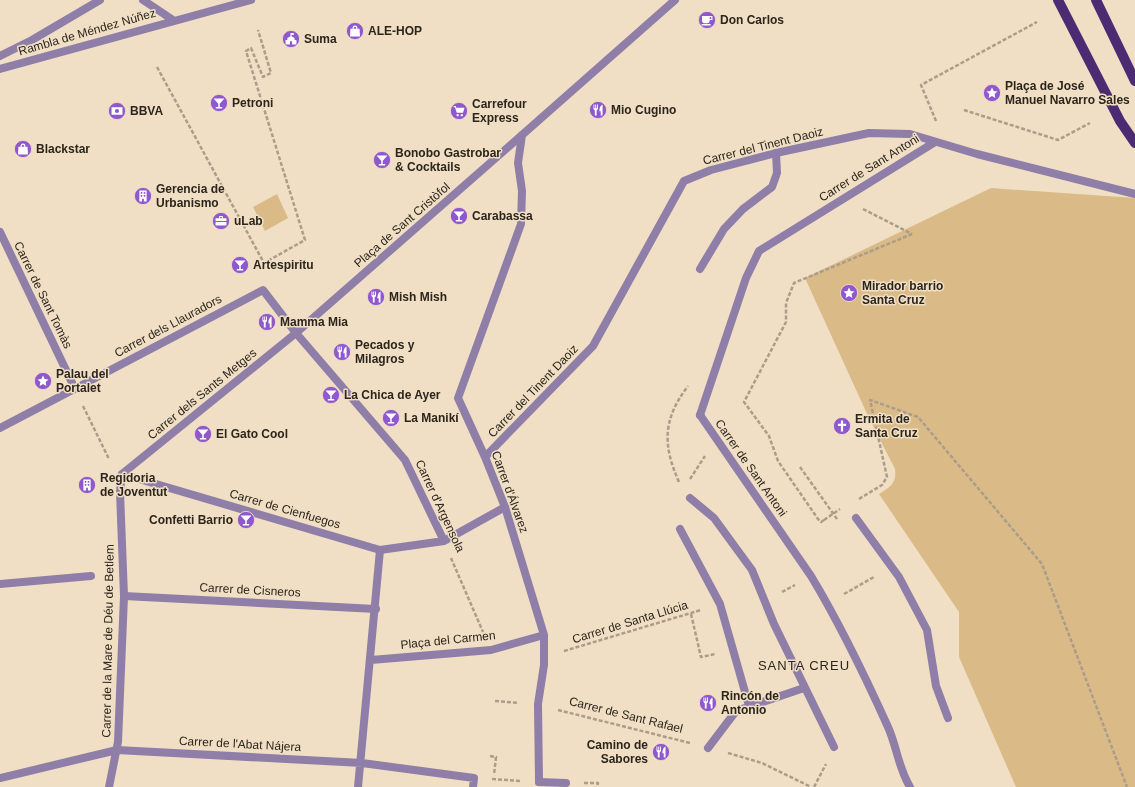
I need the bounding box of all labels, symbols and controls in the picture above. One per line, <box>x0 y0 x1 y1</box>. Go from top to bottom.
street label: Rambla de Méndez Núñez <box>17 6 157 58</box>
cafe icon: Don Carlos <box>697 10 717 30</box>
place label: Don Carlos <box>720 13 784 27</box>
shop icon: ALE-HOP <box>345 21 365 41</box>
place label: ALE-HOP <box>368 24 422 38</box>
public building icon: Suma <box>281 29 301 49</box>
place label: Suma <box>304 32 337 46</box>
place label: Plaça de José Manuel Navarro Sales <box>1005 79 1130 107</box>
place icon: Plaça de José Manuel Navarro Sales <box>982 83 1002 103</box>
bar icon: Petroni <box>209 93 229 113</box>
place label: Petroni <box>232 96 273 110</box>
place label: Carrefour Express <box>472 97 527 125</box>
restaurant icon: Mio Cugino <box>588 100 608 120</box>
bank icon: BBVA <box>107 101 127 121</box>
supermarket icon: Carrefour Express <box>449 101 469 121</box>
place label: Mio Cugino <box>611 103 676 117</box>
place label: BBVA <box>130 104 163 118</box>
street label: Carrer del Tinent Daoiz <box>701 124 825 168</box>
street label: Carrer de Sant Antoni <box>816 131 922 205</box>
shop icon: Blackstar <box>13 139 33 159</box>
place label: Blackstar <box>36 142 90 156</box>
place label: Bonobo Gastrobar & Cocktails <box>395 146 501 174</box>
bar icon: Bonobo Gastrobar & Cocktails <box>372 150 392 170</box>
street label: Plaça de Sant Cristòfol <box>351 180 453 270</box>
place label: Gerencia de Urbanismo <box>156 182 225 210</box>
building icon: Gerencia de Urbanismo <box>133 186 153 206</box>
bar icon: Carabassa <box>449 206 469 226</box>
place label: Carabassa <box>472 209 533 223</box>
office icon: uLab <box>211 211 231 231</box>
place label: uLab <box>234 214 263 228</box>
street label: Carrer de Sant Tomàs <box>11 239 75 351</box>
bar icon: Artespiritu <box>230 255 250 275</box>
place label: Artespiritu <box>253 258 314 272</box>
place label: Mirador barrio Santa Cruz <box>862 279 943 307</box>
place icon: Mirador barrio Santa Cruz <box>839 283 859 303</box>
restaurant icon: Mish Mish <box>366 287 386 307</box>
place label: Mish Mish <box>389 290 447 304</box>
street label: Carrer dels Llauradors <box>112 292 224 360</box>
restaurant icon: Mamma Mia <box>257 312 277 332</box>
place label: Mamma Mia <box>280 315 348 329</box>
place label: Pecados y Milagros <box>355 338 415 366</box>
restaurant icon: Pecados y Milagros <box>332 342 352 362</box>
street label: Carrer del Tinent Daoiz <box>485 342 581 440</box>
street label: Carrer dels Sants Metges <box>145 346 259 442</box>
place label: Palau del Portalet <box>56 367 109 395</box>
place icon: Palau del Portalet <box>33 371 53 391</box>
bar icon: La Chica de Ayer <box>321 385 341 405</box>
place label: La Chica de Ayer <box>344 388 441 402</box>
bar icon: La Manikí <box>381 408 401 428</box>
place label: La Manikí <box>404 411 459 425</box>
place label: Ermita de Santa Cruz <box>855 412 918 440</box>
church icon: Ermita de Santa Cruz <box>832 416 852 436</box>
street label: Carrer de Sant Antoni <box>712 417 790 519</box>
bar icon: El Gato Cool <box>193 424 213 444</box>
place label: El Gato Cool <box>216 427 288 441</box>
street label: Carrer d'Álvarez <box>489 449 532 535</box>
street label: Carrer d'Argensola <box>412 458 468 555</box>
place label: Regidoria de Joventut <box>100 471 167 499</box>
building icon: Regidoria de Joventut <box>77 475 97 495</box>
street label: Carrer de Cienfuegos <box>228 486 342 532</box>
bar icon: Confetti Barrio <box>236 510 256 530</box>
place label: Confetti Barrio <box>149 513 233 527</box>
street label: Carrer de la Mare de Déu de Betlem <box>99 544 117 738</box>
street label: Carrer de Cisneros <box>199 580 301 600</box>
street label: Carrer de Santa Llúcia <box>571 598 690 646</box>
street label: Plaça del Carmen <box>400 628 496 652</box>
district label: SANTA CREU <box>758 658 850 673</box>
place label: Rincón de Antonio <box>721 689 779 717</box>
restaurant icon: Rincón de Antonio <box>698 693 718 713</box>
street label: Carrer de Sant Rafael <box>568 694 684 736</box>
street label: Carrer de l'Abat Nájera <box>179 734 302 754</box>
place label: Camino de Sabores <box>587 738 648 766</box>
restaurant icon: Camino de Sabores <box>651 742 671 762</box>

